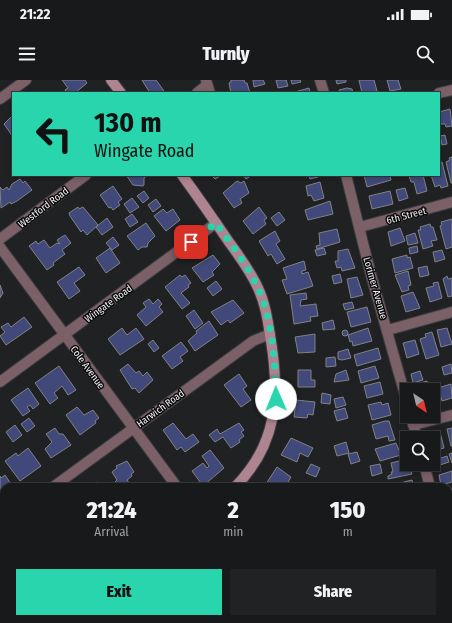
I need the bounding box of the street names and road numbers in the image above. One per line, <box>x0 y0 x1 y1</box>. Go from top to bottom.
street label: Westford Road <box>16 185 71 231</box>
street label: 6th Street <box>385 205 428 227</box>
street label: Lorimer Avenue <box>360 256 390 321</box>
street label: Wingate Road <box>82 283 135 325</box>
street label: Cole Avenue <box>68 344 107 391</box>
street label: Harwich Road <box>134 387 187 430</box>

